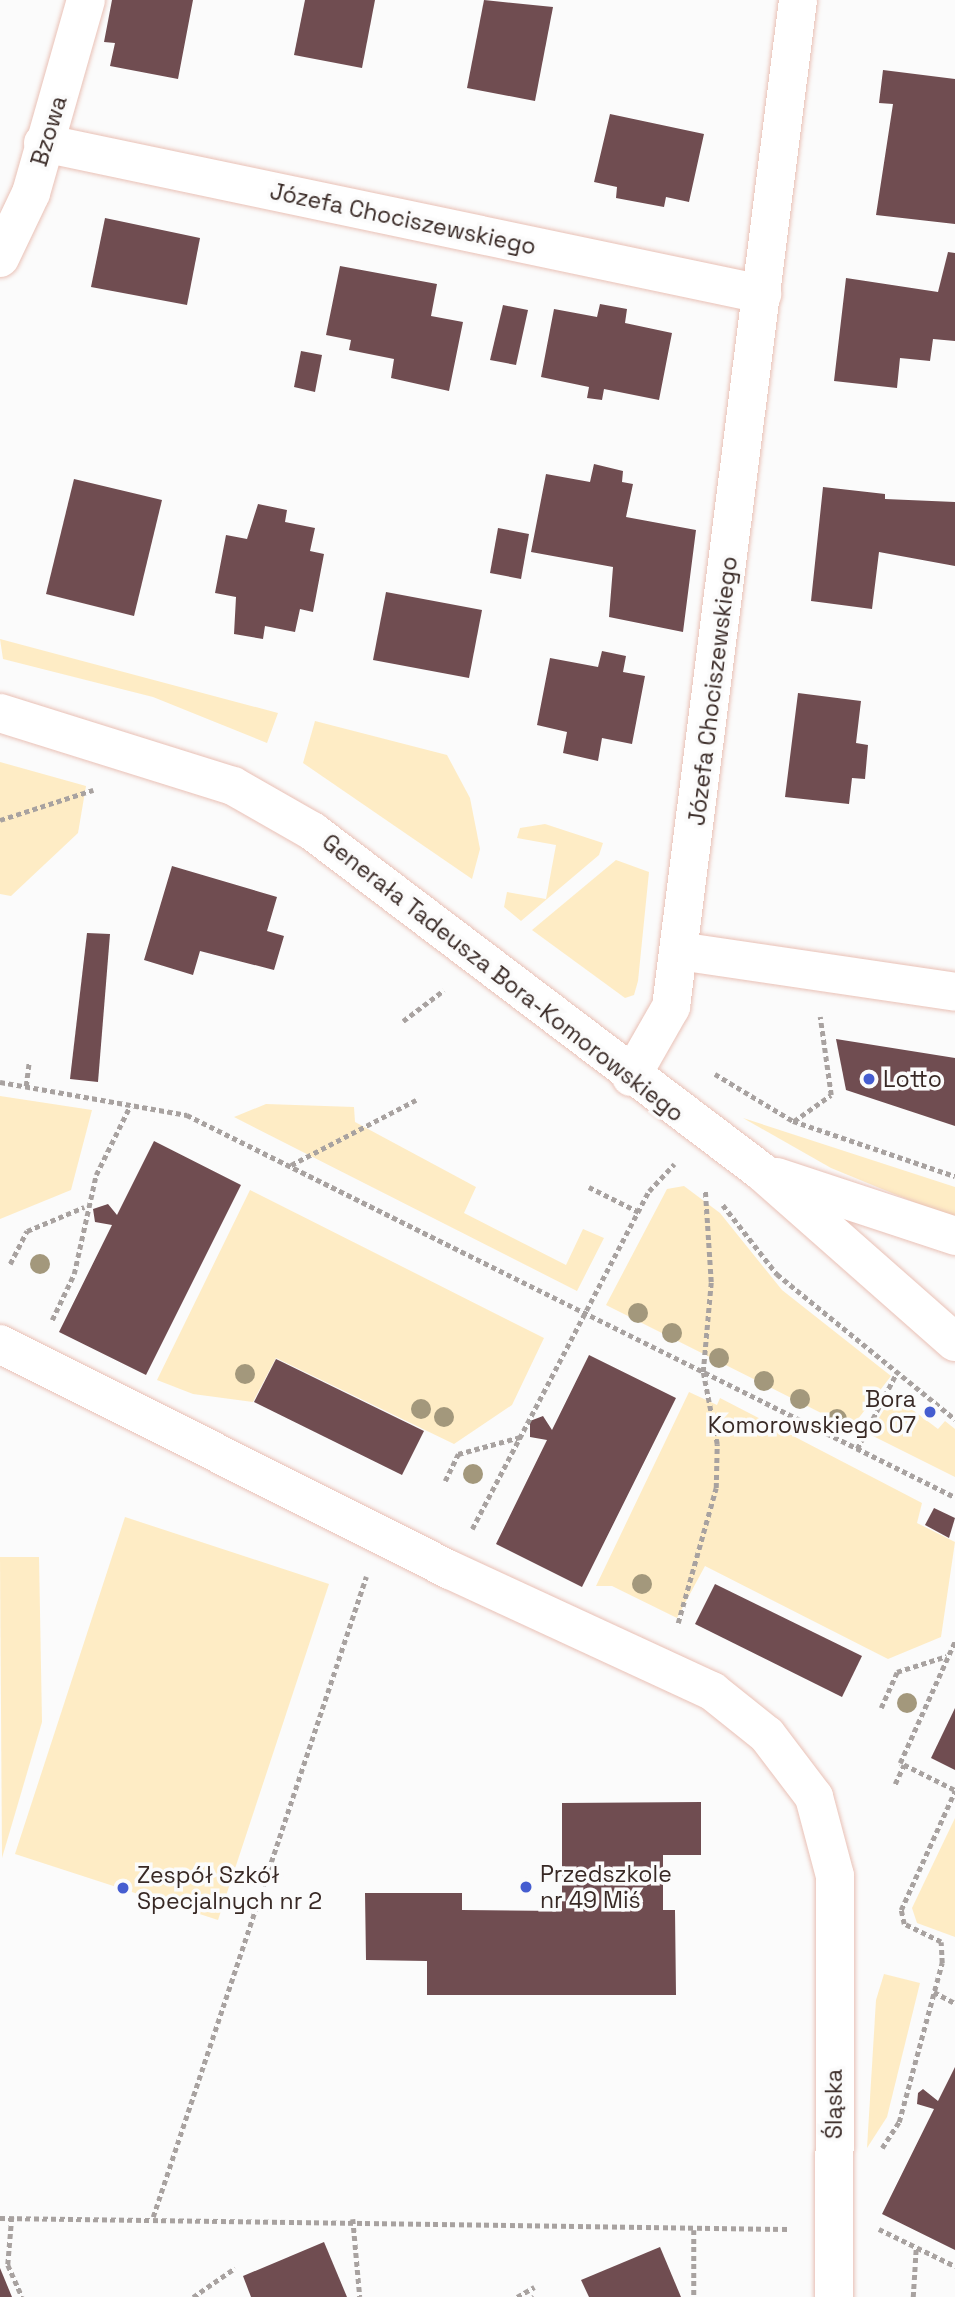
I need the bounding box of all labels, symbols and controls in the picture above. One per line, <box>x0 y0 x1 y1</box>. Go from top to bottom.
street label: Bzowa <box>25 92 73 170</box>
street label: Józefa Chociszewskiego <box>267 177 539 261</box>
street label: Józefa Chociszewskiego <box>683 555 743 827</box>
street label: Generała Tadeusza Bora-Komorowskiego <box>316 828 690 1128</box>
place label: Lotto <box>883 1065 942 1093</box>
marker: Lotto <box>861 1071 877 1087</box>
place label: Bora Komorowskiego 07 <box>708 1385 916 1439</box>
marker: Bora Komorowskiego 07 <box>922 1404 938 1420</box>
place label: Przedszkole nr 49 Miś <box>540 1860 672 1914</box>
place label: Zespół Szkół Specjalnych nr 2 <box>137 1861 322 1915</box>
marker: Przedszkole nr 49 Miś <box>518 1879 534 1895</box>
marker: Zespół Szkół Specjalnych nr 2 <box>115 1880 131 1896</box>
street label: Śląska <box>820 2069 848 2139</box>

